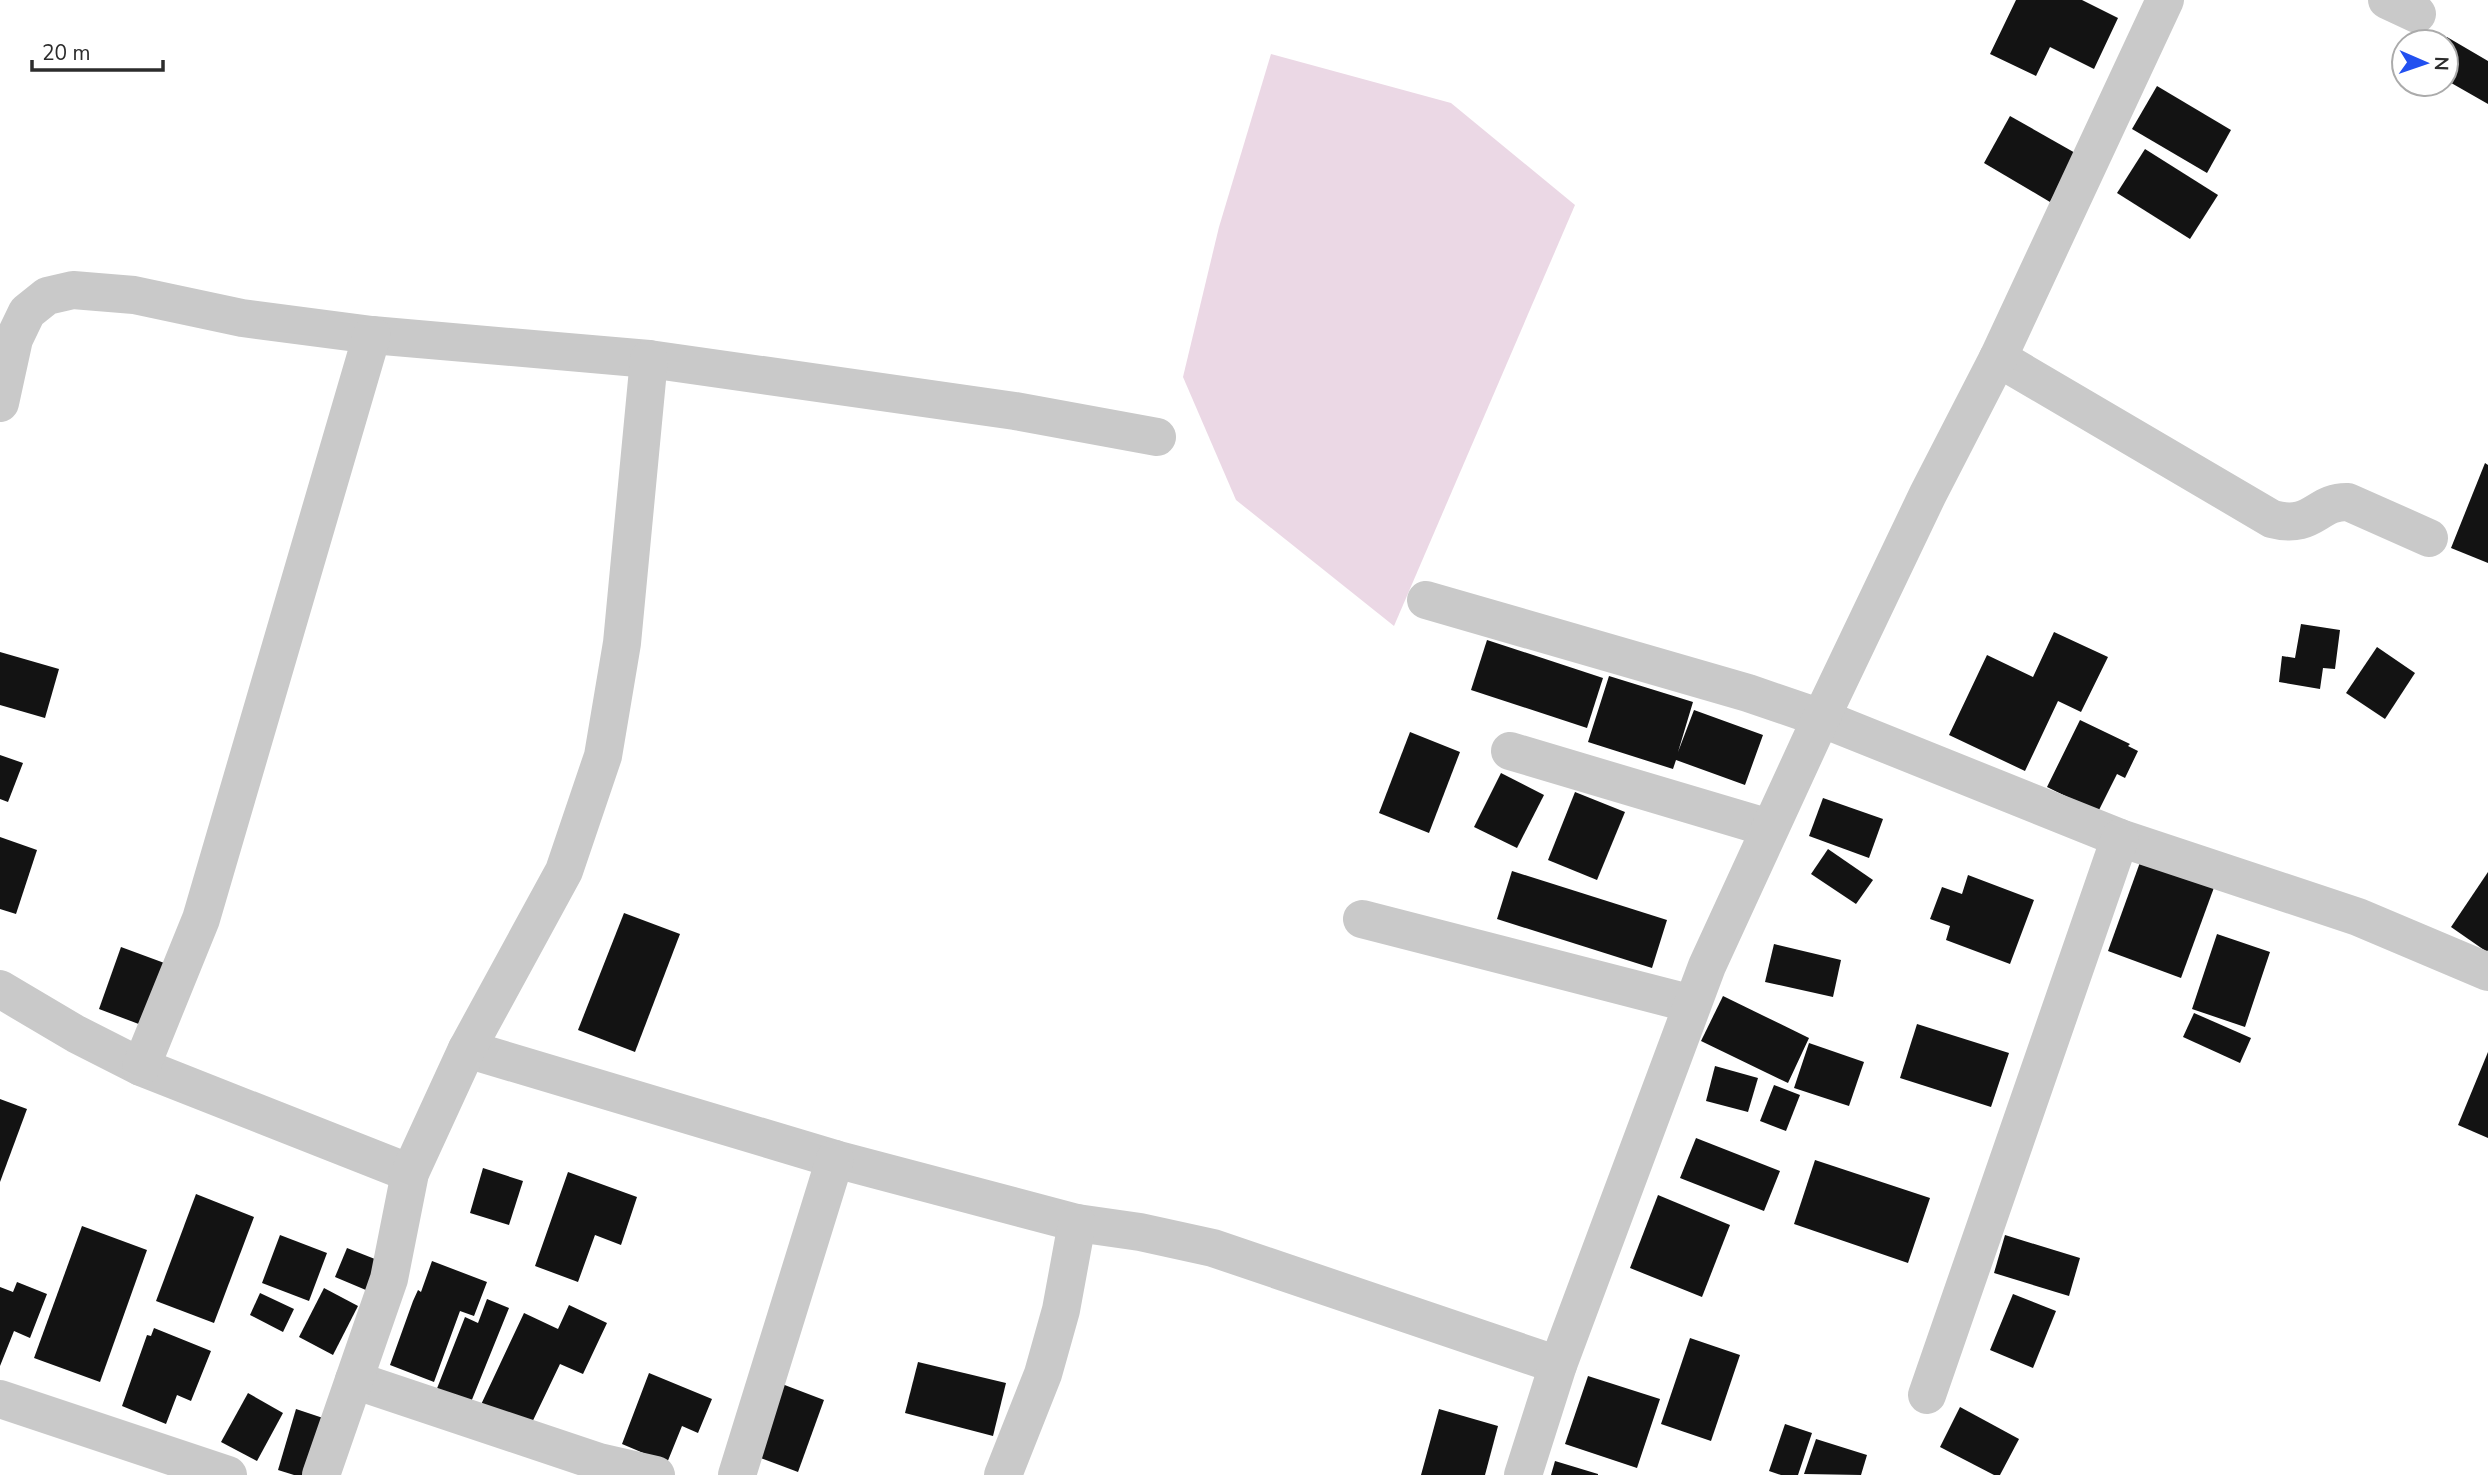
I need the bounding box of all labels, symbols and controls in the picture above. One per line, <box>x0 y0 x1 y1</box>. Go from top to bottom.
scale bar <box>32 28 163 72</box>
north arrow <box>2390 28 2460 98</box>
text: 20 m <box>42 39 91 67</box>
text: N <box>2428 56 2454 71</box>

